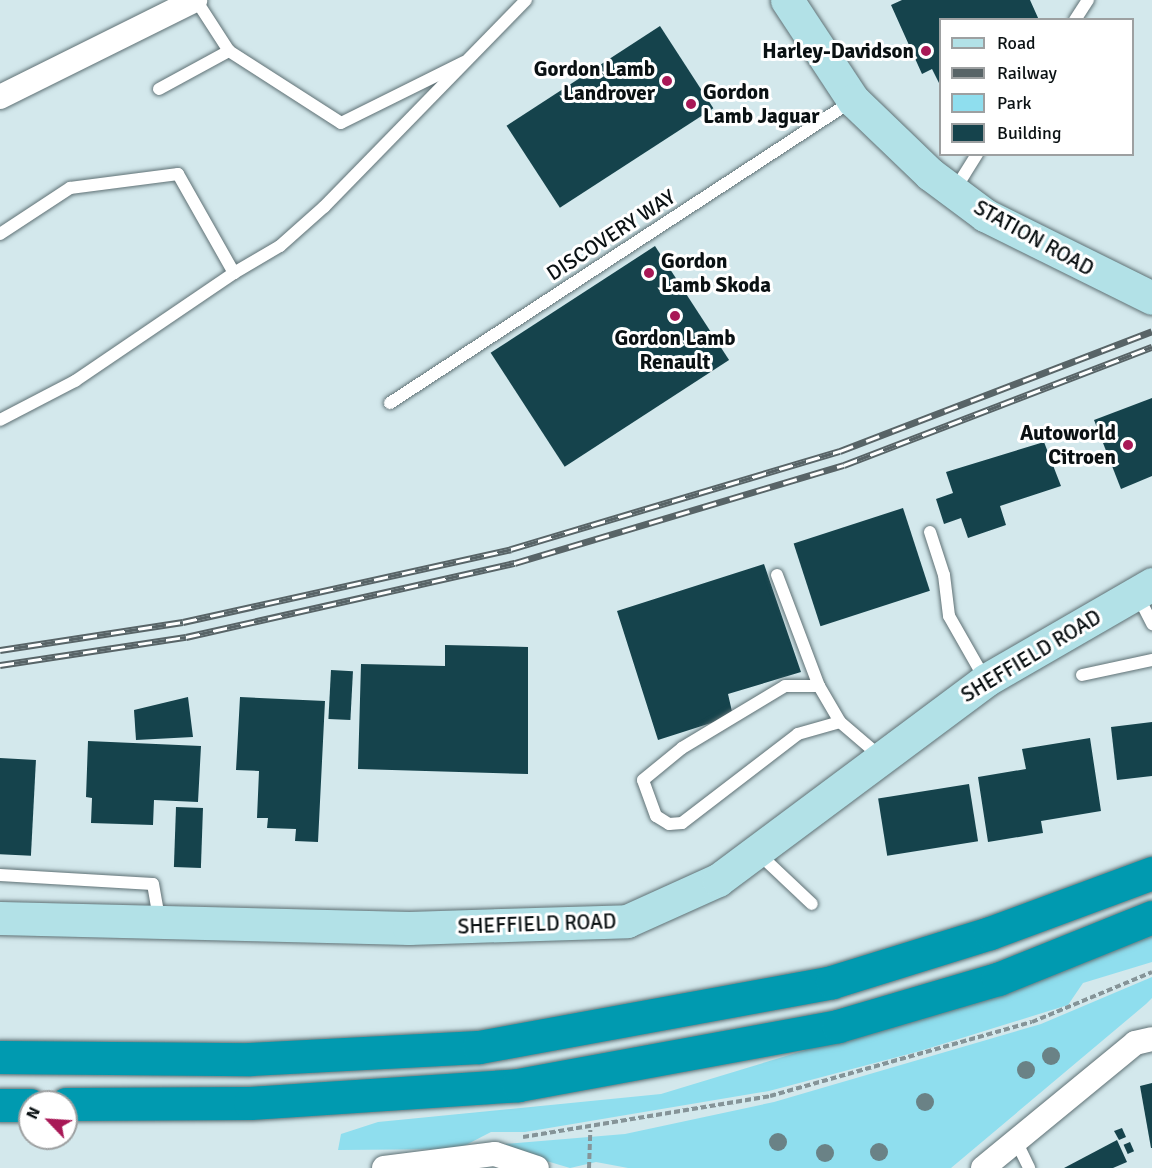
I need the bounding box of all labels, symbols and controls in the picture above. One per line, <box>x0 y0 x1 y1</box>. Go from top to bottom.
legend <box>939 18 1134 156</box>
text: Road <box>997 32 1036 54</box>
place label: Harley-Davidson <box>762 38 914 64</box>
marker: Harley-Davidson <box>919 44 933 58</box>
place label: Gordon Lamb Landrover <box>534 56 655 106</box>
text: Railway <box>997 62 1057 84</box>
marker: Gordon Lamb Landrover <box>660 74 674 88</box>
place label: Gordon Lamb Jaguar <box>703 79 820 129</box>
text: Park <box>997 92 1032 114</box>
marker: Gordon Lamb Jaguar <box>684 97 698 111</box>
text: Building <box>997 122 1061 144</box>
street label: DISCOVERY WAY <box>542 184 680 286</box>
street label: STATION ROAD <box>970 195 1098 281</box>
place label: Gordon Lamb Skoda <box>661 248 771 298</box>
marker: Gordon Lamb Skoda <box>642 266 656 280</box>
marker: Gordon Lamb Renault <box>668 309 682 323</box>
place label: Gordon Lamb Renault <box>614 325 736 375</box>
place label: Autoworld Citroen <box>1020 420 1116 470</box>
marker: Autoworld Citroen <box>1121 438 1135 452</box>
street label: SHEFFIELD ROAD <box>956 604 1106 708</box>
street label: SHEFFIELD ROAD <box>457 909 617 939</box>
north arrow <box>18 1090 78 1150</box>
text: N <box>22 1104 45 1123</box>

